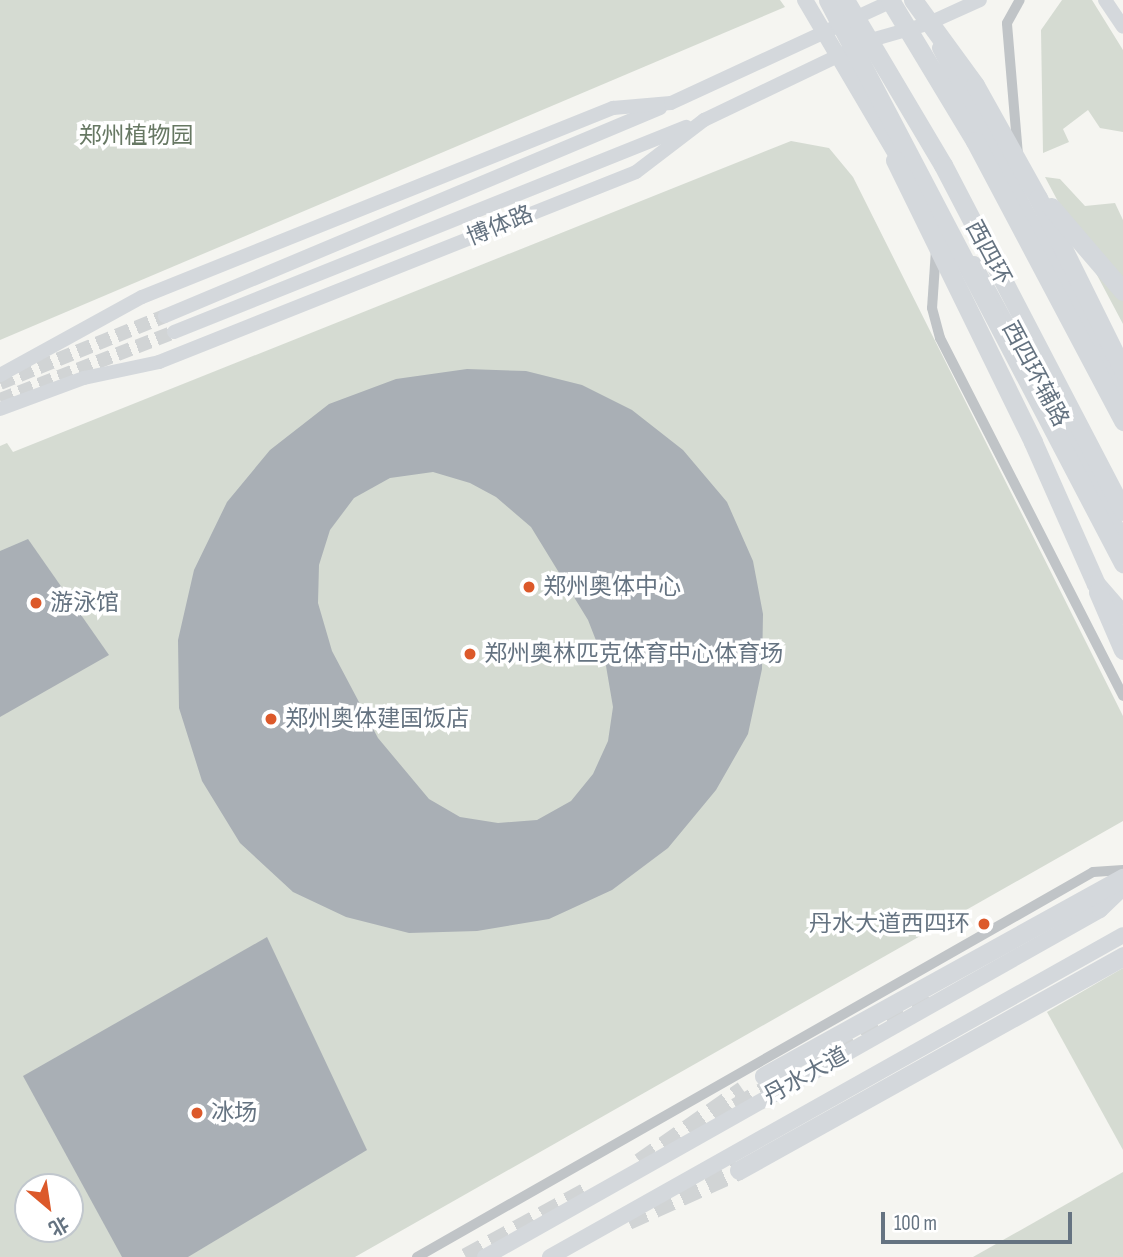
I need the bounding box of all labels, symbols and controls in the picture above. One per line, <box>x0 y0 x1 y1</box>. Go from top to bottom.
park label: 郑州植物园 <box>79 122 193 150</box>
street label: 博体路 <box>463 200 537 252</box>
street label: 西四环 <box>960 216 1016 290</box>
street label: 西四环辅路 <box>996 317 1074 431</box>
place label: 郑州奥体中心 <box>543 573 681 601</box>
marker: 郑州奥体中心 <box>521 579 537 595</box>
place label: 游泳馆 <box>50 589 119 617</box>
marker: 游泳馆 <box>28 595 44 611</box>
place label: 郑州奥林匹克体育中心体育场 <box>484 640 783 668</box>
marker: 郑州奥林匹克体育中心体育场 <box>462 646 478 662</box>
place label: 郑州奥体建国饭店 <box>285 705 469 733</box>
marker: 郑州奥体建国饭店 <box>263 711 279 727</box>
place label: 丹水大道西四环 <box>809 910 970 938</box>
marker: 丹水大道西四环 <box>976 916 992 932</box>
street label: 丹水大道 <box>759 1042 853 1110</box>
place label: 冰场 <box>211 1099 257 1127</box>
marker: 冰场 <box>189 1105 205 1121</box>
north arrow <box>14 1173 84 1243</box>
scale bar <box>885 1198 1076 1242</box>
text: 北 <box>45 1210 72 1240</box>
text: 100 m <box>894 1211 937 1236</box>

